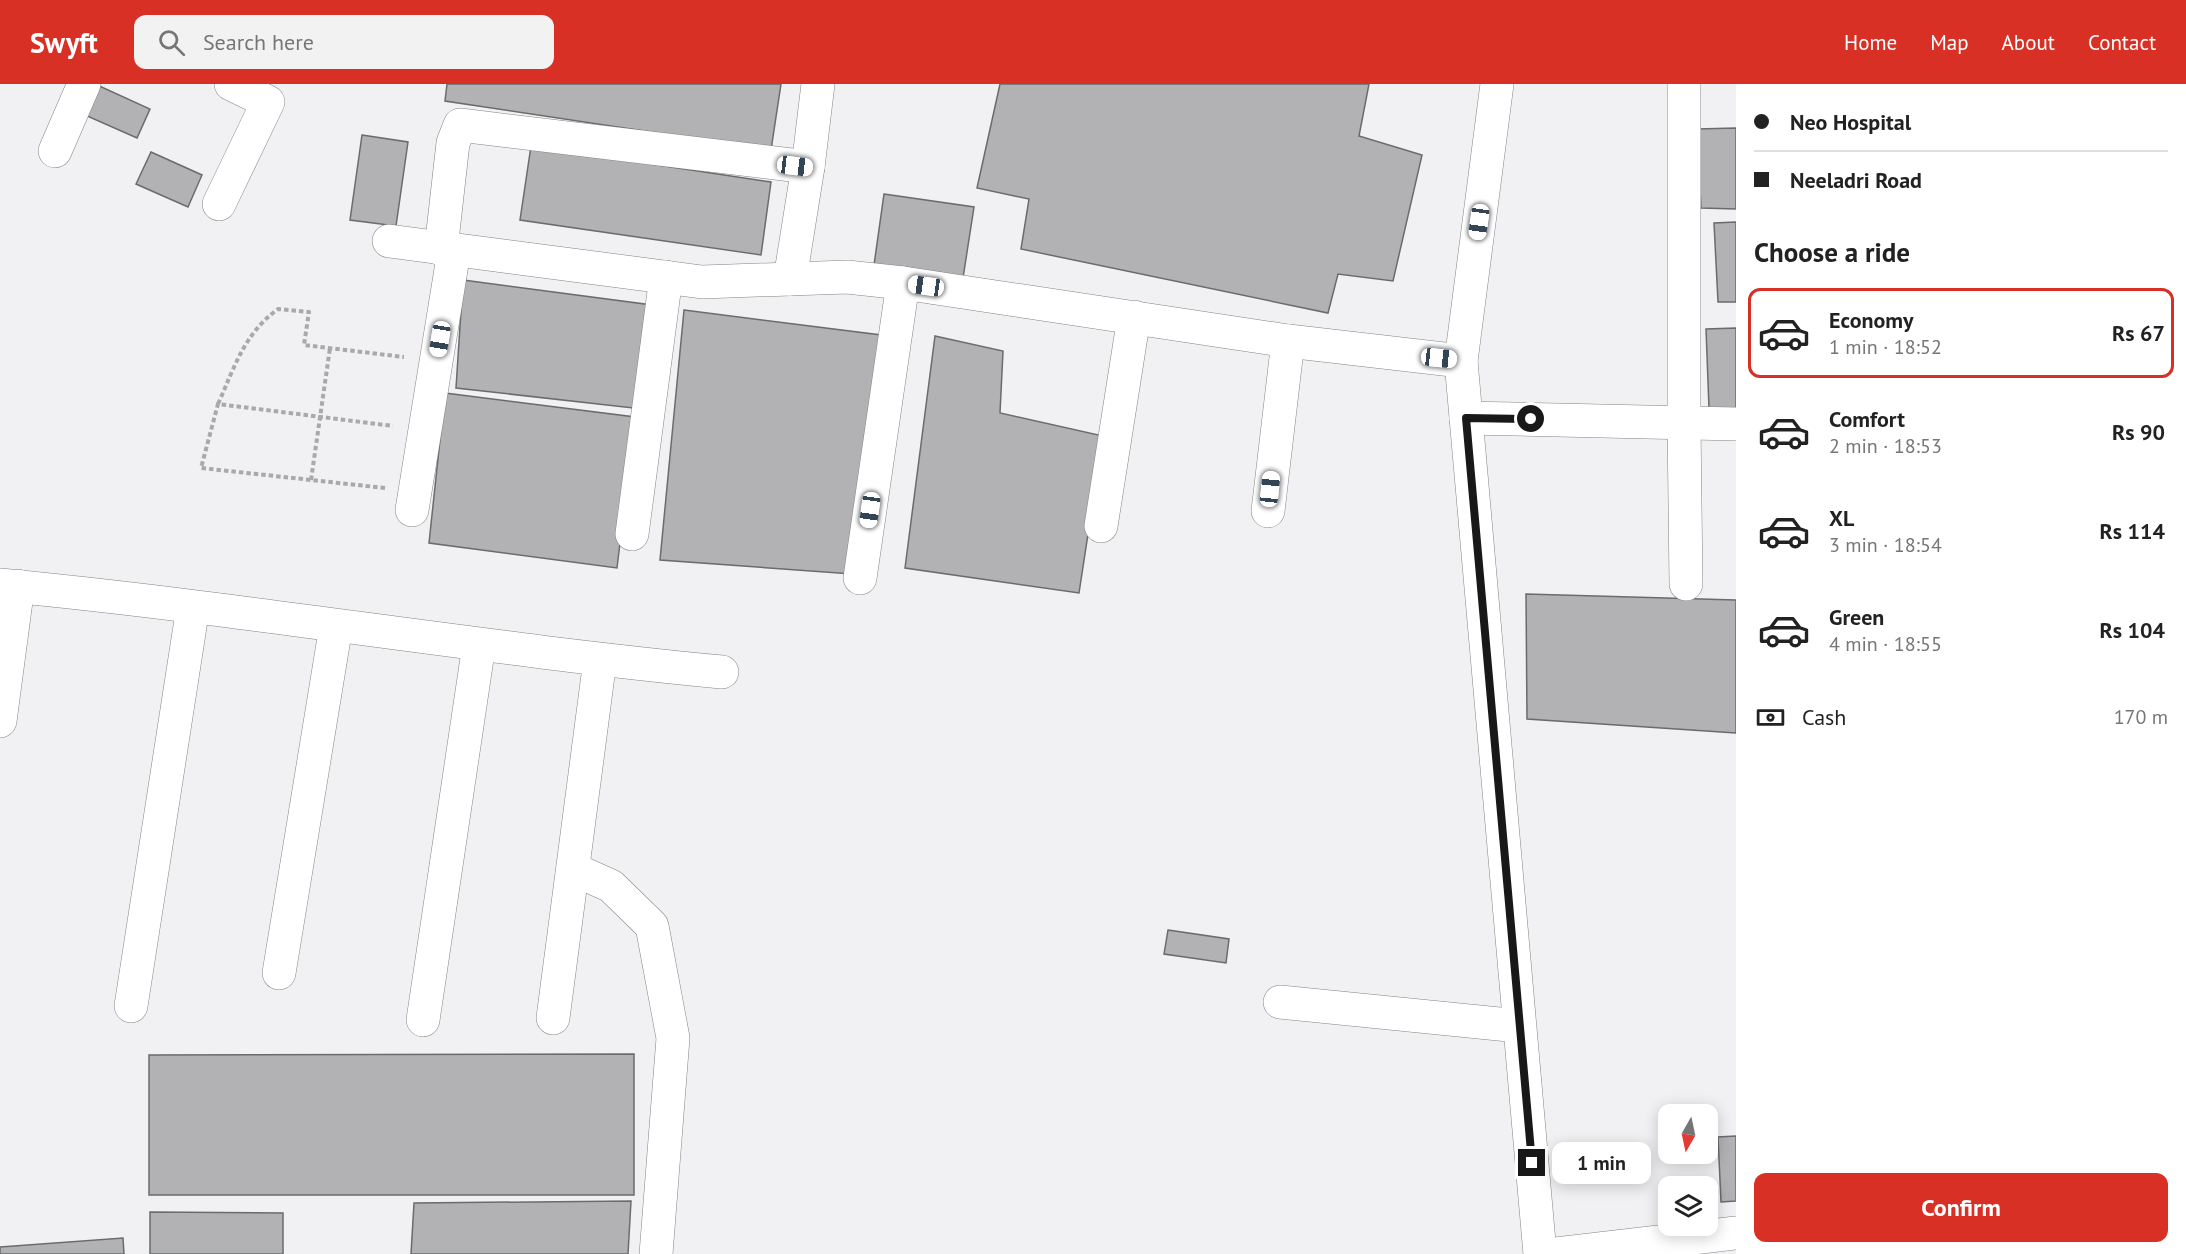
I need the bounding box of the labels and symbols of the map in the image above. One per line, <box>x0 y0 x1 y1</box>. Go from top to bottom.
car <box>776 155 814 177</box>
car <box>1468 203 1490 241</box>
car <box>907 275 945 297</box>
car <box>428 320 452 358</box>
car <box>1420 347 1458 369</box>
route start <box>1517 405 1544 432</box>
car <box>1259 470 1281 508</box>
car <box>859 491 881 529</box>
north arrow <box>1658 1104 1718 1164</box>
callout: 1 min <box>1553 1142 1652 1184</box>
route end <box>1518 1149 1545 1176</box>

